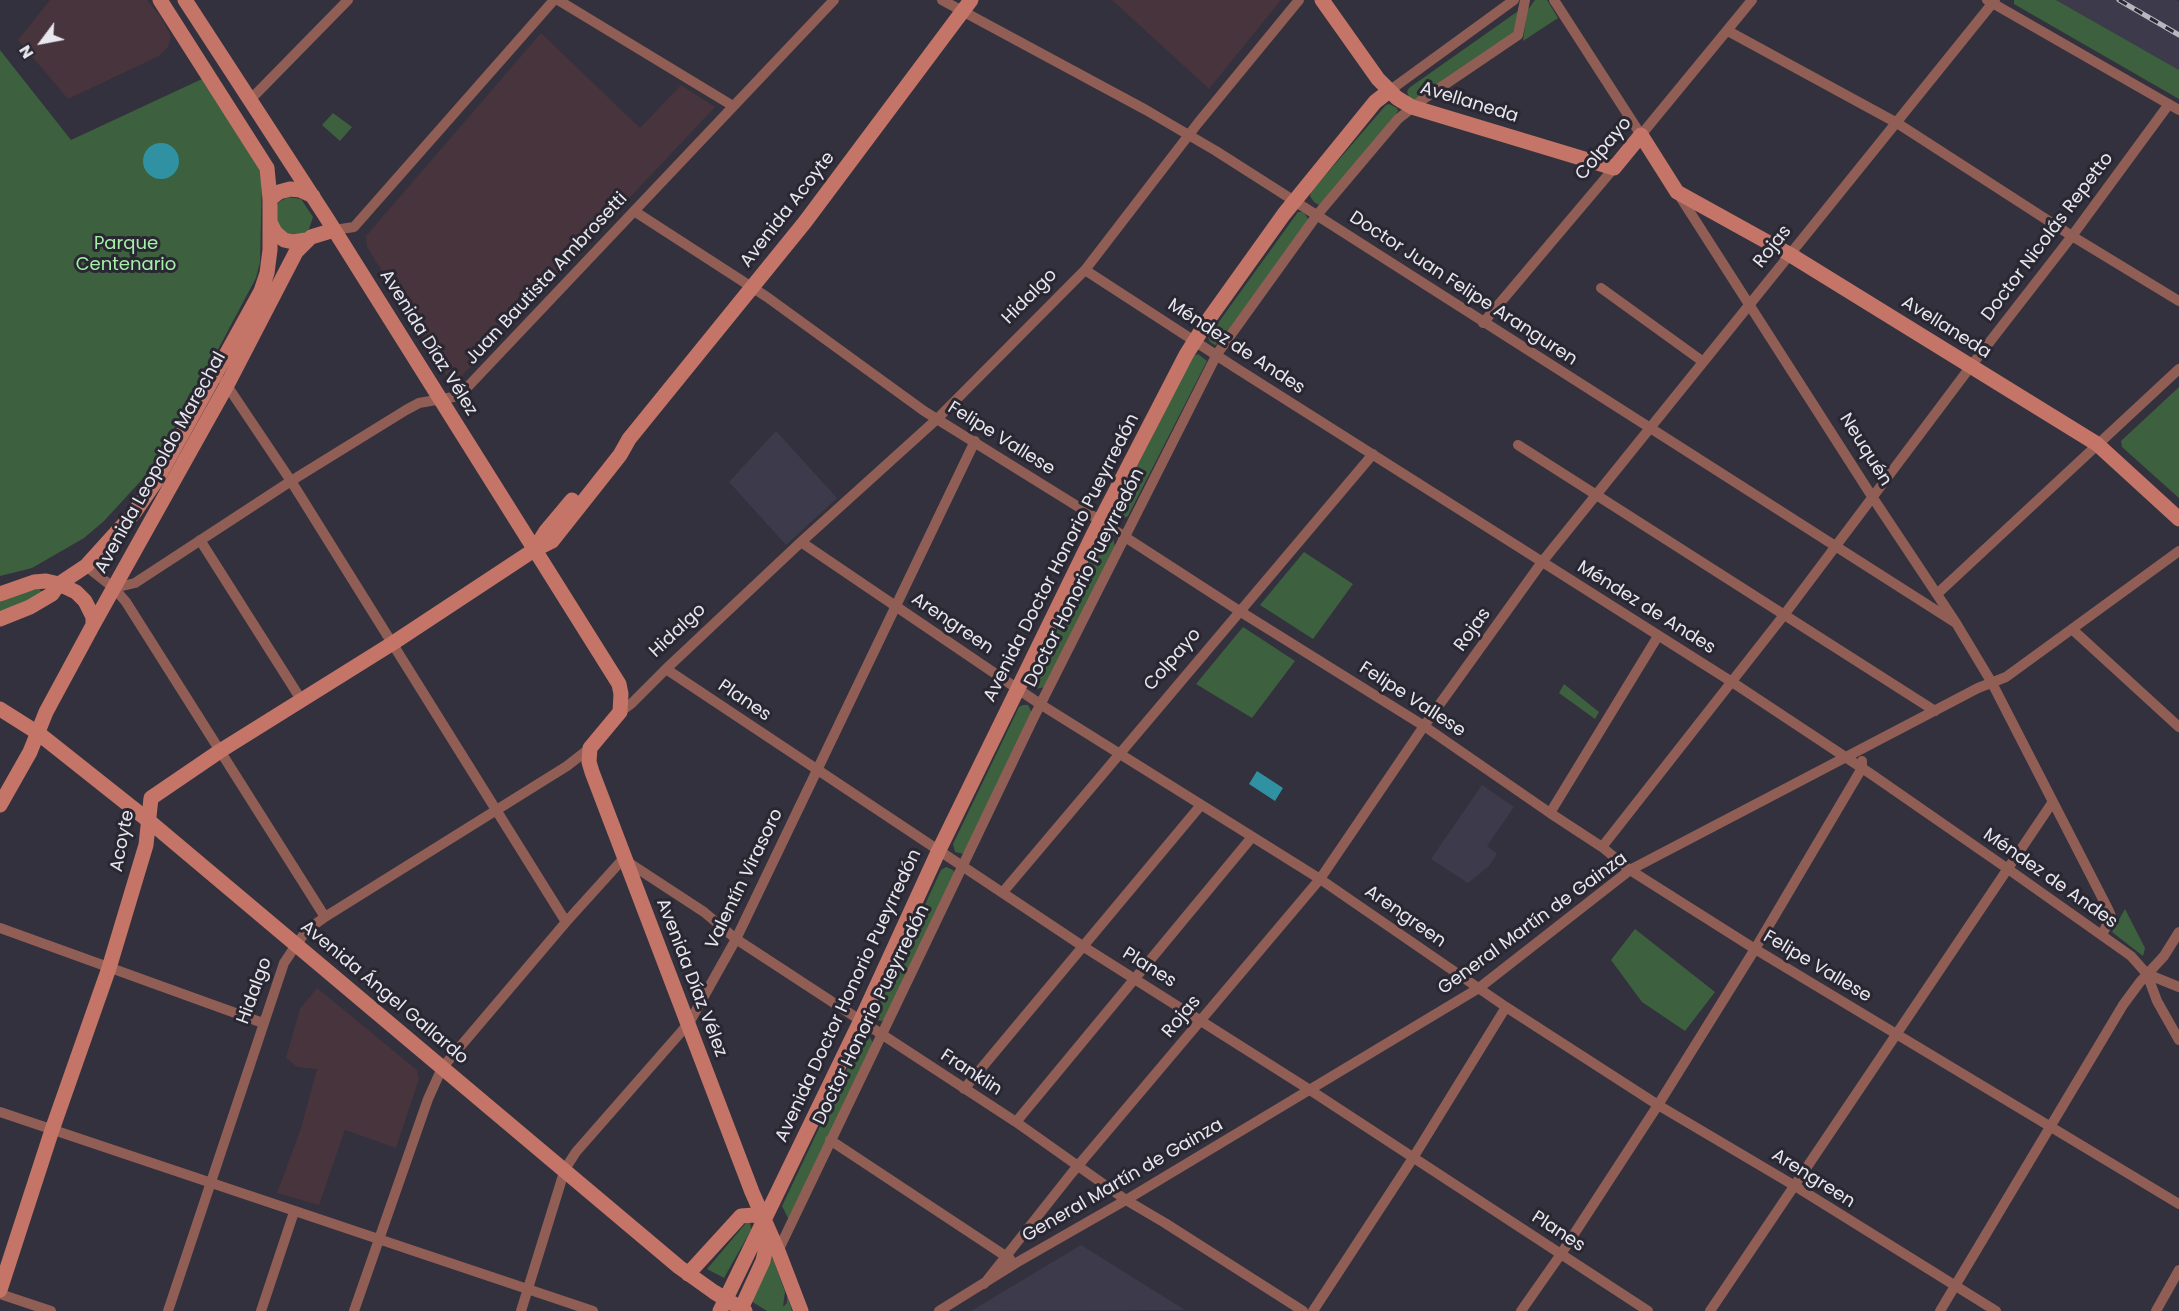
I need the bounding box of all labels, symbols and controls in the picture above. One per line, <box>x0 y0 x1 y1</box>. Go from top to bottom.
north arrow <box>12 12 72 72</box>
text: N <box>13 41 39 63</box>
street label: Avellaneda <box>1417 78 1521 128</box>
street label: Colpayo <box>1571 113 1637 185</box>
street label: Avenida Acoyte <box>736 148 840 272</box>
street label: Doctor Nicolás Repetto <box>1978 149 2118 325</box>
street label: Juan Bautista Ambrosetti <box>462 189 632 369</box>
street label: Doctor Juan Felipe Aranguren <box>1345 207 1581 371</box>
street label: Rojas <box>1749 221 1797 273</box>
park label: Parque Centenario <box>76 233 176 276</box>
street label: Hidalgo <box>998 265 1062 329</box>
street label: Avenida Díaz Vélez <box>374 266 482 420</box>
street label: Avellaneda <box>1897 292 1995 364</box>
street label: Méndez de Andes <box>1163 295 1309 399</box>
street label: Avenida Leopoldo Marechal <box>91 348 231 578</box>
street label: Felipe Vallese <box>943 397 1059 481</box>
street label: Avenida Doctor Honorio Pueyrredón <box>980 410 1144 706</box>
street label: Neuquén <box>1834 410 1896 490</box>
street label: Doctor Honorio Pueyrredón <box>1020 465 1150 691</box>
street label: Méndez de Andes <box>1573 557 1719 659</box>
street label: Arengreen <box>907 589 997 659</box>
street label: Hidalgo <box>645 599 711 663</box>
street label: Rojas <box>1450 604 1496 656</box>
street label: Colpayo <box>1140 624 1206 696</box>
street label: Felipe Vallese <box>1355 658 1469 742</box>
street label: Planes <box>713 676 775 726</box>
street label: Valentín Virasoro <box>702 805 788 953</box>
street label: Acoyte <box>106 808 140 874</box>
street label: Méndez de Andes <box>1979 825 2121 933</box>
street label: Avenida Doctor Honorio Pueyrredón <box>771 846 927 1146</box>
street label: General Martín de Gainza <box>1434 848 1632 1000</box>
street label: Arengreen <box>1360 881 1450 953</box>
street label: Avenida Díaz Vélez <box>651 896 731 1060</box>
street label: Doctor Honorio Pueyrredón <box>809 901 935 1129</box>
street label: Avenida Ángel Gallardo <box>296 916 472 1070</box>
street label: Felipe Vallese <box>1759 926 1875 1008</box>
street label: Planes <box>1118 943 1180 993</box>
street label: Hidalgo <box>233 955 277 1027</box>
street label: Rojas <box>1158 991 1206 1043</box>
street label: Franklin <box>936 1045 1006 1101</box>
street label: General Martín de Gainza <box>1019 1115 1227 1247</box>
street label: Arengreen <box>1767 1145 1859 1213</box>
street label: Planes <box>1527 1207 1589 1257</box>

